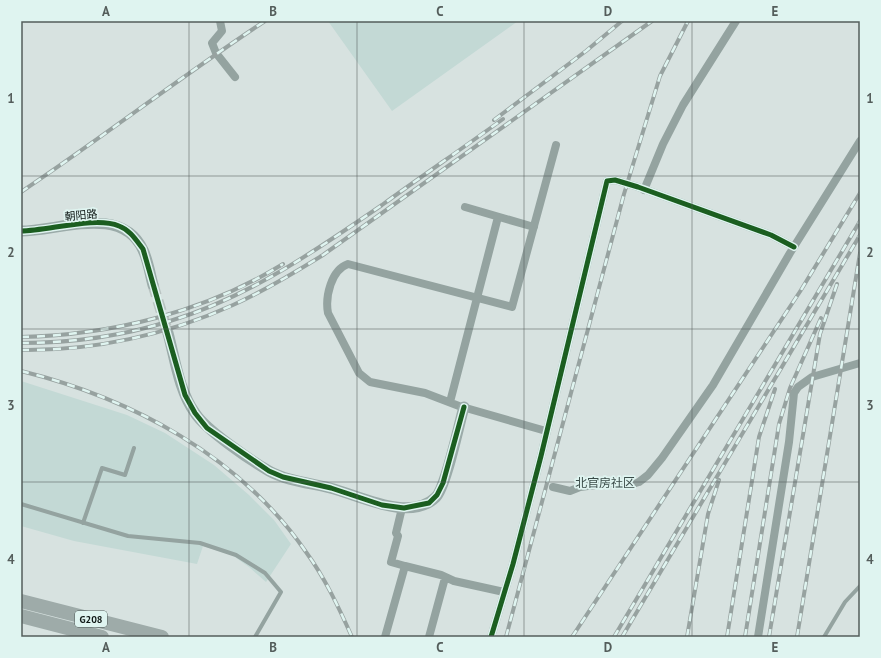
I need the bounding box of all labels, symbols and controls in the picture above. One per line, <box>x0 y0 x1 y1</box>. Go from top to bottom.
text: A <box>102 3 110 20</box>
text: B <box>269 3 277 20</box>
text: C <box>436 3 444 20</box>
text: D <box>604 3 612 20</box>
text: E <box>772 3 779 20</box>
text: 1 <box>7 90 15 107</box>
text: 1 <box>866 90 874 107</box>
street label: 朝阳路 <box>64 207 98 223</box>
text: 2 <box>7 244 15 261</box>
text: 2 <box>866 244 874 261</box>
text: 3 <box>7 397 15 414</box>
text: 3 <box>866 397 874 414</box>
district label: 北官房社区 <box>575 475 635 490</box>
text: 4 <box>7 551 15 568</box>
text: 4 <box>866 551 874 568</box>
road number: G208 <box>75 611 107 627</box>
text: A <box>102 639 110 656</box>
text: B <box>269 639 277 656</box>
text: C <box>436 639 444 656</box>
text: D <box>604 639 612 656</box>
text: E <box>772 639 779 656</box>

